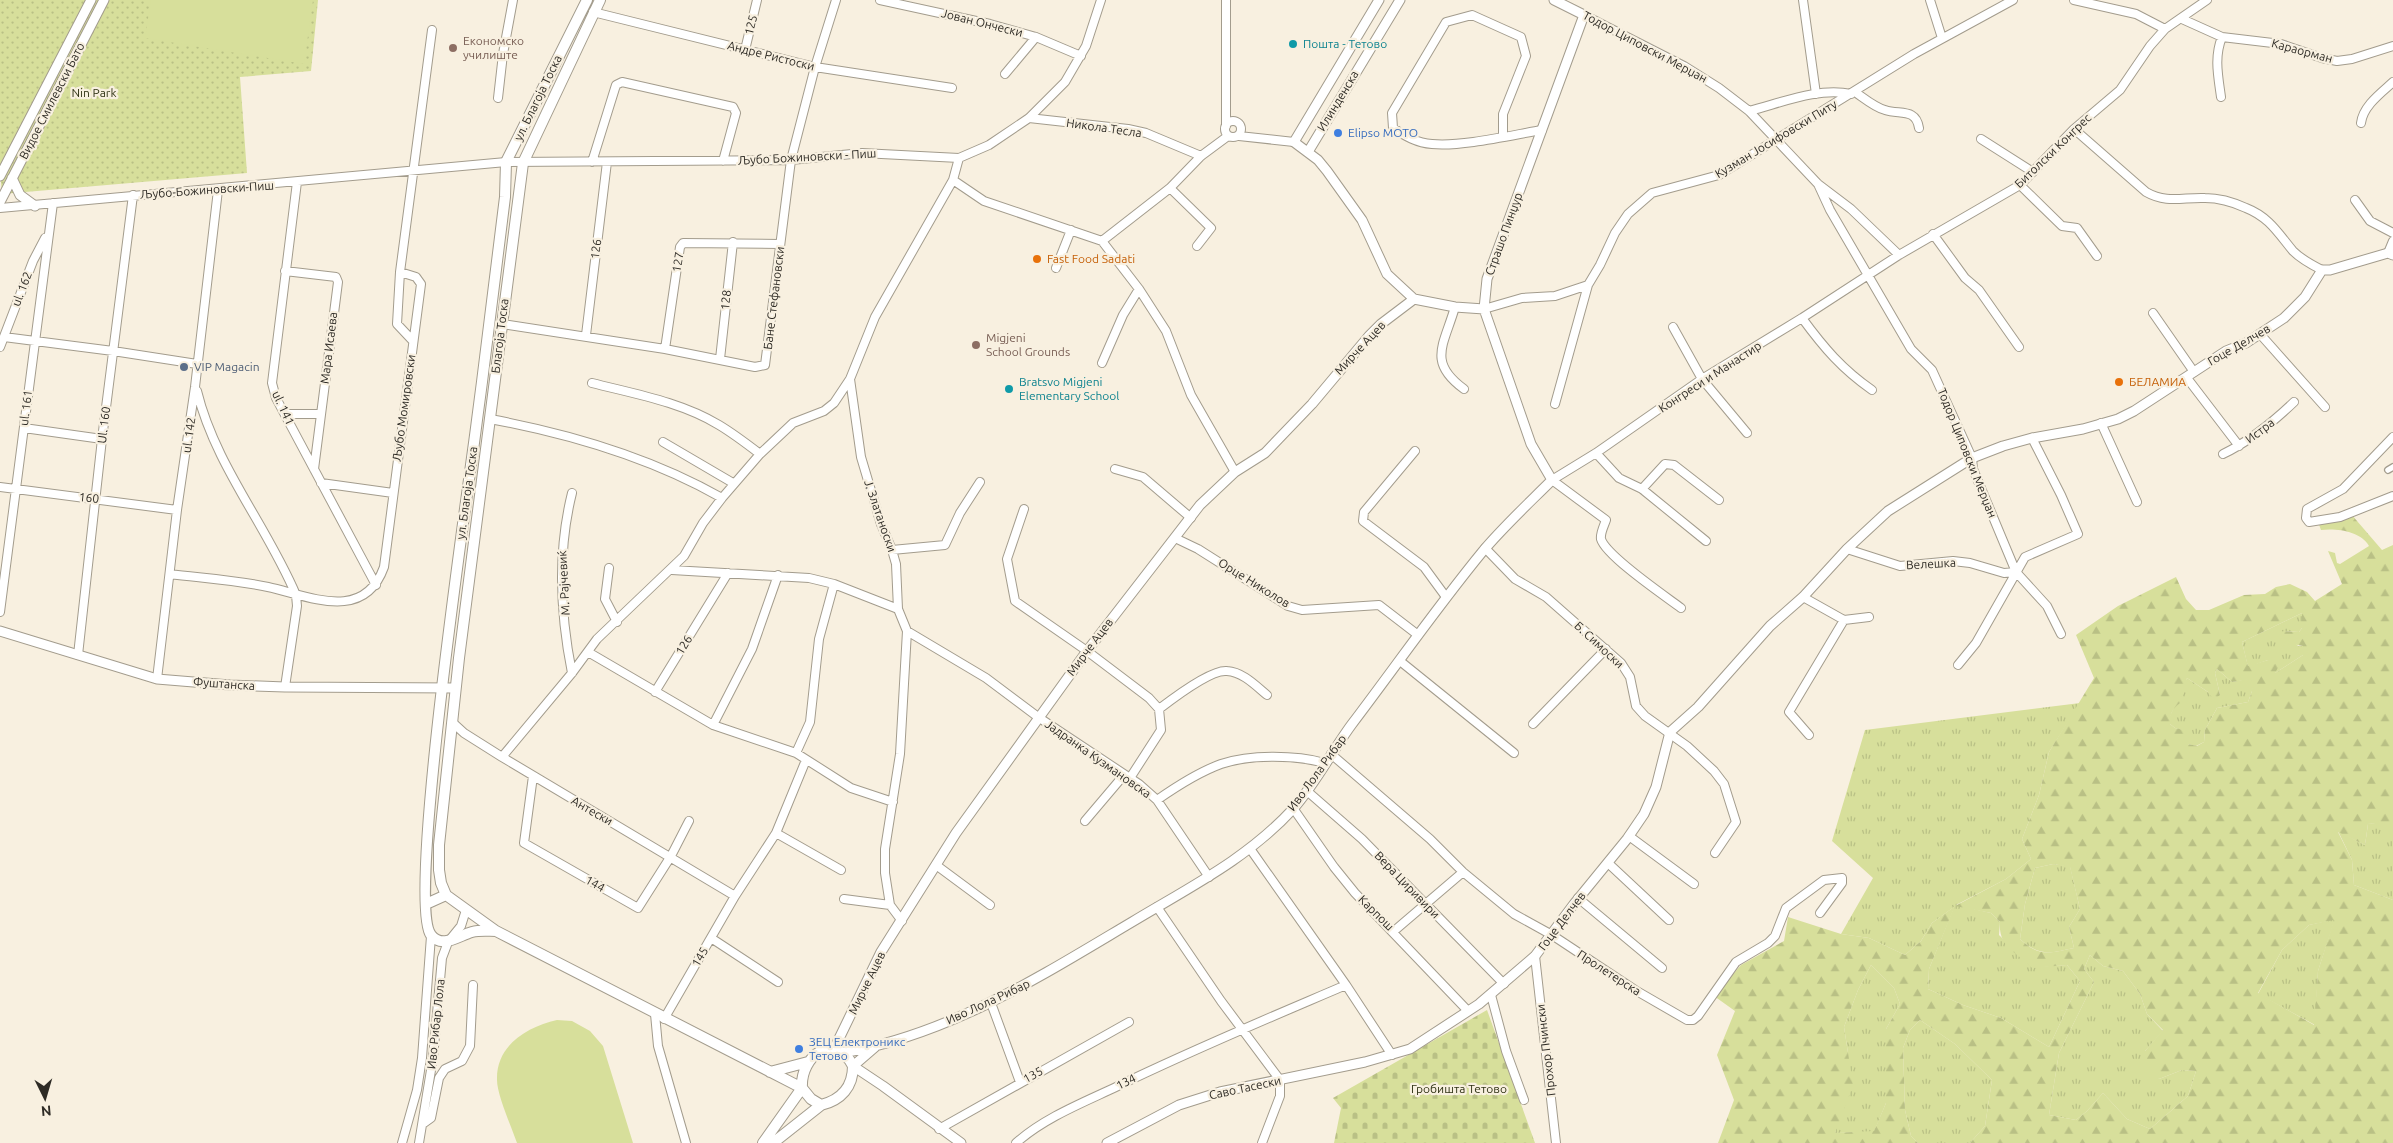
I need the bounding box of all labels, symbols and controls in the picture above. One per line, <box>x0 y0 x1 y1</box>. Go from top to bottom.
street label: Јован Ончески <box>940 6 1024 39</box>
street label: Тодор Циповски Мерџан <box>1581 8 1710 85</box>
street label: 125 <box>742 13 759 36</box>
place label: Економско училиште <box>463 34 524 61</box>
street label: Караорман <box>2270 36 2334 65</box>
place label: Пошта - Тетово <box>1303 37 1387 50</box>
street label: Андре Ристоски <box>726 38 816 73</box>
marker: Пошта - Тетово <box>1287 38 1299 50</box>
street label: Видое Смилевски Бато <box>16 40 87 161</box>
marker: Економско училиште <box>447 42 459 54</box>
street label: ул. Благоја Тоска <box>511 53 564 143</box>
street label: Илинденска <box>1314 68 1361 133</box>
park label: Nin Park <box>72 86 116 99</box>
street label: Кузман Јосифовски Питу <box>1712 97 1839 180</box>
street label: Битолски Конгрес <box>2012 111 2094 190</box>
street label: Никола Тесла <box>1065 116 1143 139</box>
place label: Elipso MOTO <box>1348 126 1418 139</box>
marker: Elipso MOTO <box>1332 127 1344 139</box>
street label: Љубо Божиновски - Пиш <box>737 146 877 167</box>
street label: Љубо-Божиновски-Пиш <box>140 178 274 201</box>
street label: Страшо Пинџур <box>1483 191 1525 277</box>
street label: 126 <box>588 238 603 260</box>
street label: Бане Стефановски <box>761 246 786 350</box>
street label: 127 <box>669 251 686 273</box>
place label: Fast Food Sadati <box>1047 252 1135 265</box>
marker: Fast Food Sadati <box>1031 253 1043 265</box>
street label: ul. 162 <box>9 270 34 308</box>
street label: 128 <box>718 289 733 311</box>
street label: Благоја Тоска <box>488 298 511 374</box>
street label: Мара Исаева <box>318 311 339 385</box>
street label: Мирче Ацев <box>1332 318 1388 377</box>
street label: Гоце Делчев <box>2205 322 2272 368</box>
place label: Migjeni School Grounds <box>986 331 1070 358</box>
street label: Конгреси и Манастир <box>1656 338 1764 415</box>
marker: Migjeni School Grounds <box>970 339 982 351</box>
street label: Љубо Момировски <box>390 354 417 462</box>
place label: VIP Magacin <box>194 360 260 373</box>
marker: VIP Magacin <box>178 361 190 373</box>
place label: Bratsvo Migjeni Elementary School <box>1019 375 1119 402</box>
place label: БЕЛАМИА <box>2129 375 2186 388</box>
marker: БЕЛАМИА <box>2113 376 2125 388</box>
marker: Bratsvo Migjeni Elementary School <box>1003 383 1015 395</box>
street label: Тодор Циповски Мерџан <box>1935 386 1999 520</box>
street label: ul. 161 <box>17 389 34 427</box>
street label: ul. 141 <box>270 389 297 427</box>
street label: Ul. 160 <box>95 405 112 444</box>
street label: ul. 142 <box>180 416 197 454</box>
street label: Истра <box>2243 416 2277 446</box>
street label: ул. Благоја Тоска <box>454 446 479 540</box>
street label: Ј. Златаноски <box>862 478 899 554</box>
street label: 160 <box>78 490 100 505</box>
street label: М. Рајчевиќ <box>555 550 572 616</box>
street label: Орце Николов <box>1216 555 1292 610</box>
street label: Велешка <box>1906 556 1956 571</box>
street label: Мирче Ацев <box>1064 616 1115 678</box>
street label: Б. Симоски <box>1572 619 1626 671</box>
street label: 126 <box>673 632 694 657</box>
street label: Фуштанска <box>193 675 256 692</box>
street label: Јадранка Кузмановска <box>1043 717 1154 800</box>
street label: Иво Лола Рибар <box>1285 732 1349 813</box>
street label: Антески <box>569 794 615 828</box>
street label: Вера Циривири <box>1372 849 1443 921</box>
street label: 144 <box>583 873 607 894</box>
street label: Гоце Делчев <box>1535 889 1588 952</box>
street label: Карпош <box>1356 892 1397 933</box>
street label: 145 <box>689 945 710 969</box>
street label: Пролетерска <box>1575 947 1643 998</box>
street label: Мирче Ацев <box>846 949 887 1016</box>
street label: Иво Лола Рибар <box>944 976 1032 1027</box>
street label: Иво Рибар Лола <box>424 978 447 1070</box>
street label: Прохор Пчински <box>1533 1003 1558 1097</box>
place label: ЗЕЦ Електроникс Тетово <box>809 1035 906 1062</box>
marker: ЗЕЦ Електроникс Тетово <box>793 1043 805 1055</box>
street label: 135 <box>1021 1064 1045 1085</box>
street label: 134 <box>1114 1071 1138 1092</box>
north arrow <box>20 1073 70 1123</box>
street label: Саво Тасески <box>1208 1074 1282 1101</box>
park label: Гробишта Тетово <box>1411 1082 1507 1095</box>
text: N <box>40 1103 52 1119</box>

